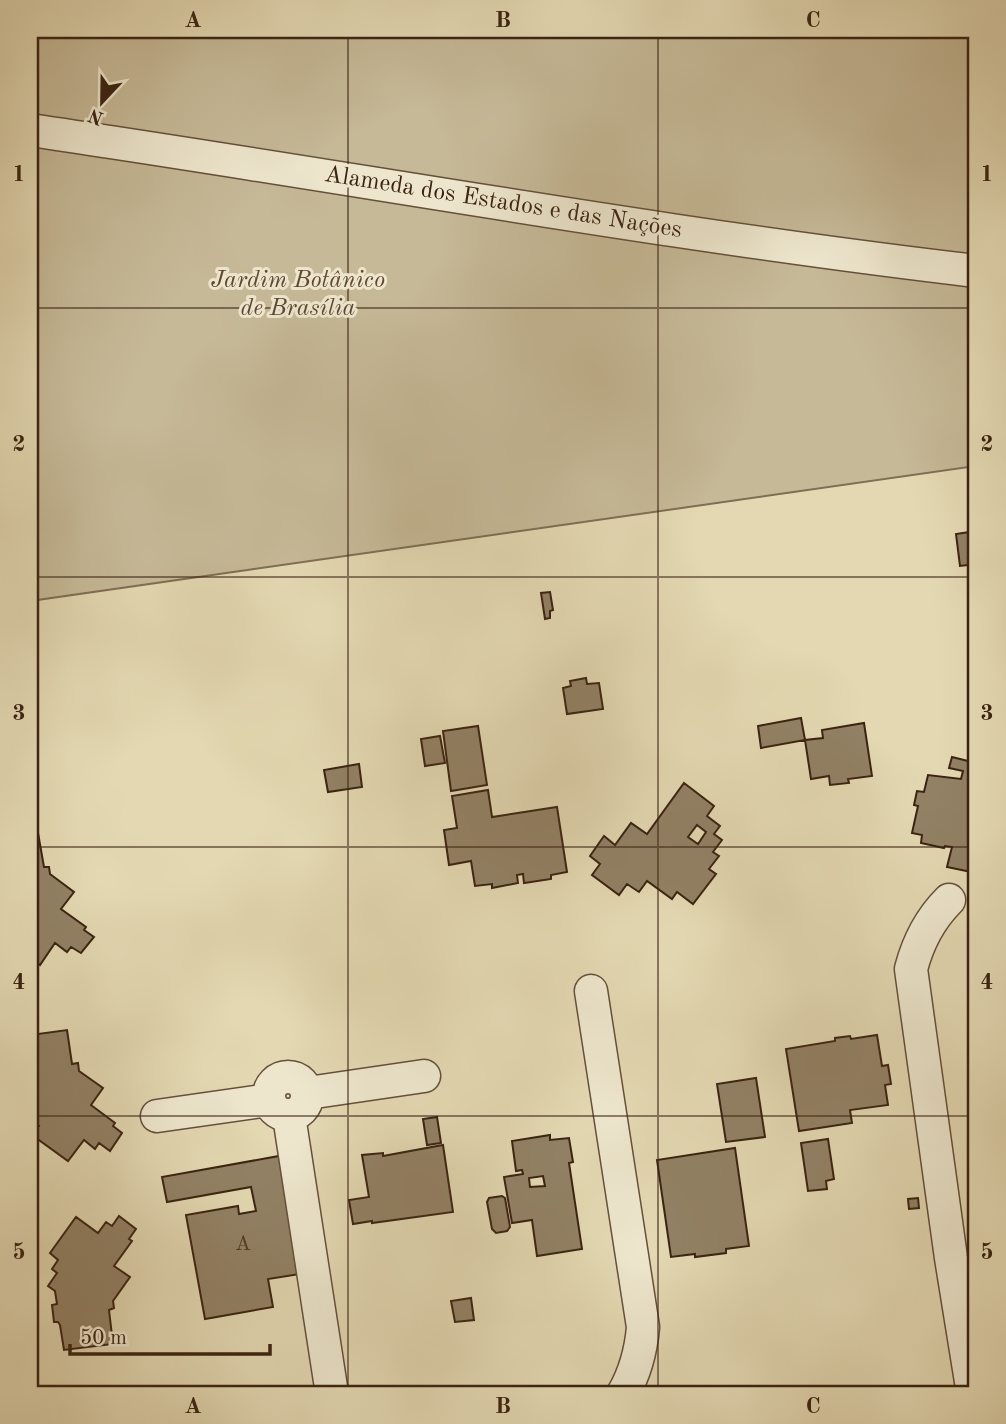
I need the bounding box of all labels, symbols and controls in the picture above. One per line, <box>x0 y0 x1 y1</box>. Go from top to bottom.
text: A <box>184 9 202 32</box>
text: B <box>495 9 511 32</box>
text: C <box>805 9 821 32</box>
north arrow <box>66 66 136 136</box>
text: N <box>86 104 107 127</box>
text: 1 <box>12 163 26 186</box>
street label: Alameda dos Estados e das Nações <box>323 163 683 243</box>
text: 1 <box>980 163 994 186</box>
park label: Jardim Botânico de Brasília <box>211 269 385 321</box>
text: 2 <box>12 433 26 456</box>
text: 2 <box>980 433 994 456</box>
text: 3 <box>12 702 26 725</box>
text: 3 <box>980 702 994 725</box>
text: 4 <box>12 971 26 994</box>
text: 4 <box>980 971 994 994</box>
house number: A <box>235 1234 251 1255</box>
text: 5 <box>12 1241 26 1264</box>
text: 5 <box>980 1241 994 1264</box>
scale bar <box>70 1312 270 1356</box>
text: 50 m <box>80 1328 127 1349</box>
text: A <box>184 1395 202 1418</box>
text: B <box>495 1395 511 1418</box>
text: C <box>805 1395 821 1418</box>

